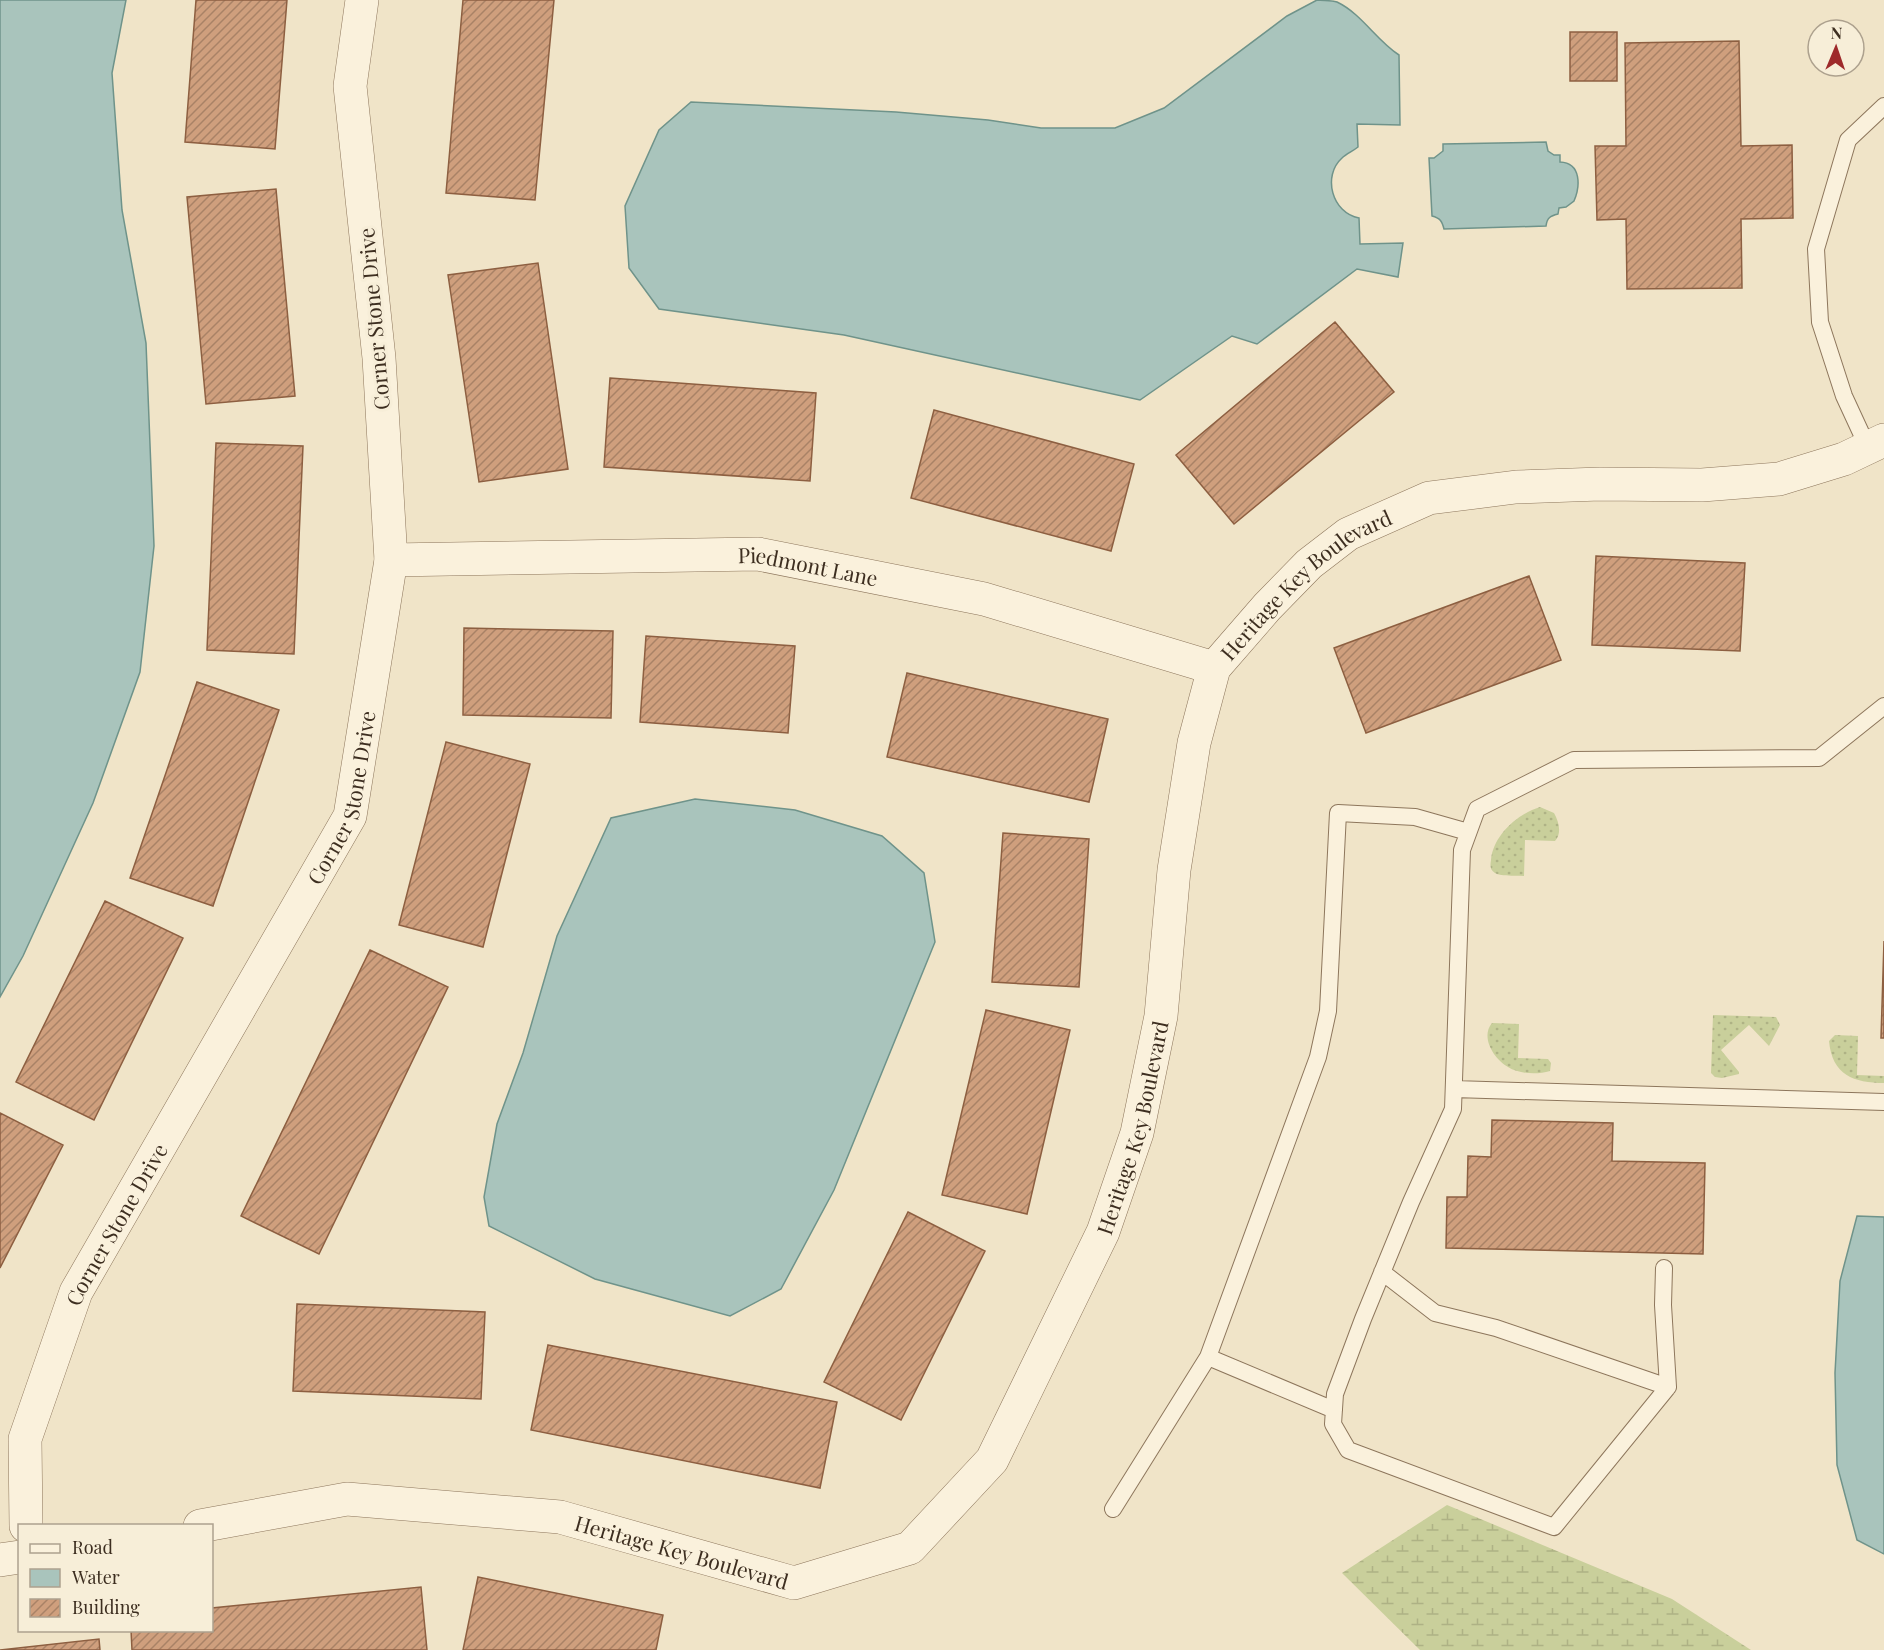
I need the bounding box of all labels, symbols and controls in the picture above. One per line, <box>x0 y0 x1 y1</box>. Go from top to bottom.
north arrow <box>1806 18 1866 78</box>
text: N <box>1830 22 1843 43</box>
street label: Corner Stone Drive <box>351 227 395 411</box>
street label: Heritage Key Boulevard <box>1214 503 1396 666</box>
street label: Piedmont Lane <box>738 540 881 592</box>
street label: Corner Stone Drive <box>300 709 381 889</box>
street label: Heritage Key Boulevard <box>1089 1018 1174 1238</box>
street label: Corner Stone Drive <box>59 1138 173 1309</box>
street label: Heritage Key Boulevard <box>572 1508 792 1595</box>
legend <box>18 1524 213 1632</box>
text: Road <box>72 1535 113 1559</box>
text: Water <box>71 1565 120 1589</box>
text: Building <box>72 1595 140 1619</box>

